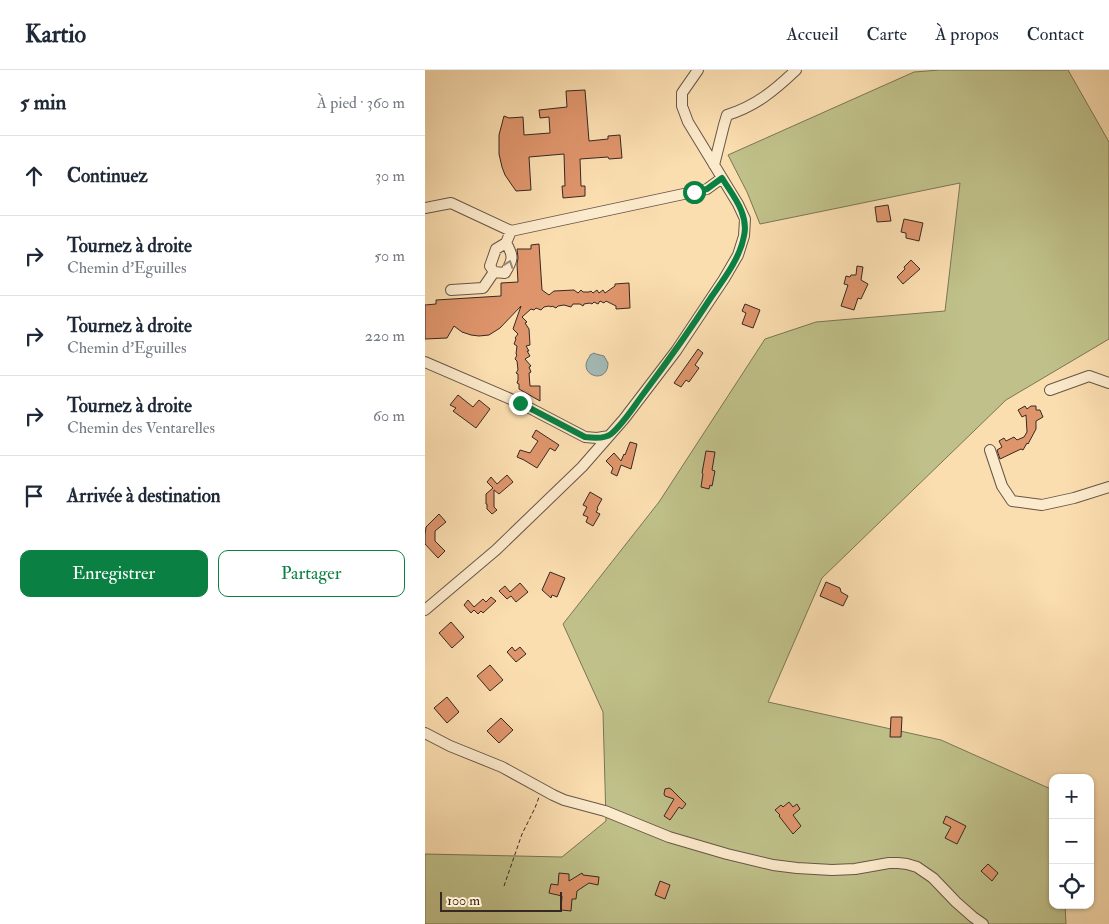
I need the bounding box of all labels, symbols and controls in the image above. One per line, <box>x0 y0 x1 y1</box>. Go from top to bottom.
text: Kartio <box>25 19 86 50</box>
text: Accueil <box>786 23 839 46</box>
text: Carte <box>867 23 907 46</box>
text: À propos <box>935 23 999 46</box>
text: Contact <box>1027 23 1084 46</box>
text: 5 min <box>20 89 66 116</box>
text: À pied · 360 m <box>317 93 405 113</box>
icon: ahead <box>20 162 48 190</box>
text: Continuez <box>67 164 148 188</box>
text: 30 m <box>375 166 405 186</box>
route start <box>683 181 706 204</box>
text: Tournez à droite <box>67 234 192 258</box>
icon: right <box>20 242 48 270</box>
text: 50 m <box>374 246 405 266</box>
text: Chemin d'Eguilles <box>67 258 186 278</box>
one-way arrow <box>503 260 513 268</box>
text: Tournez à droite <box>67 314 192 338</box>
icon: right <box>20 322 48 350</box>
text: 220 m <box>365 326 405 346</box>
text: Chemin d'Eguilles <box>67 338 186 358</box>
route end <box>509 392 532 415</box>
text: Tournez à droite <box>67 394 192 418</box>
icon: right <box>20 402 48 430</box>
text: 60 m <box>373 406 405 426</box>
text: Chemin des Ventarelles <box>67 418 215 438</box>
icon: arrive <box>20 482 48 510</box>
text: Arrivée à destination <box>67 484 221 508</box>
button: Enregistrer <box>20 550 208 597</box>
button: Partager <box>218 550 405 597</box>
map controls <box>1049 774 1094 909</box>
button: + <box>1049 774 1094 819</box>
button: − <box>1049 819 1094 864</box>
button: locate <box>1049 864 1094 909</box>
scale bar <box>440 889 563 912</box>
text: 100 m <box>447 892 480 909</box>

